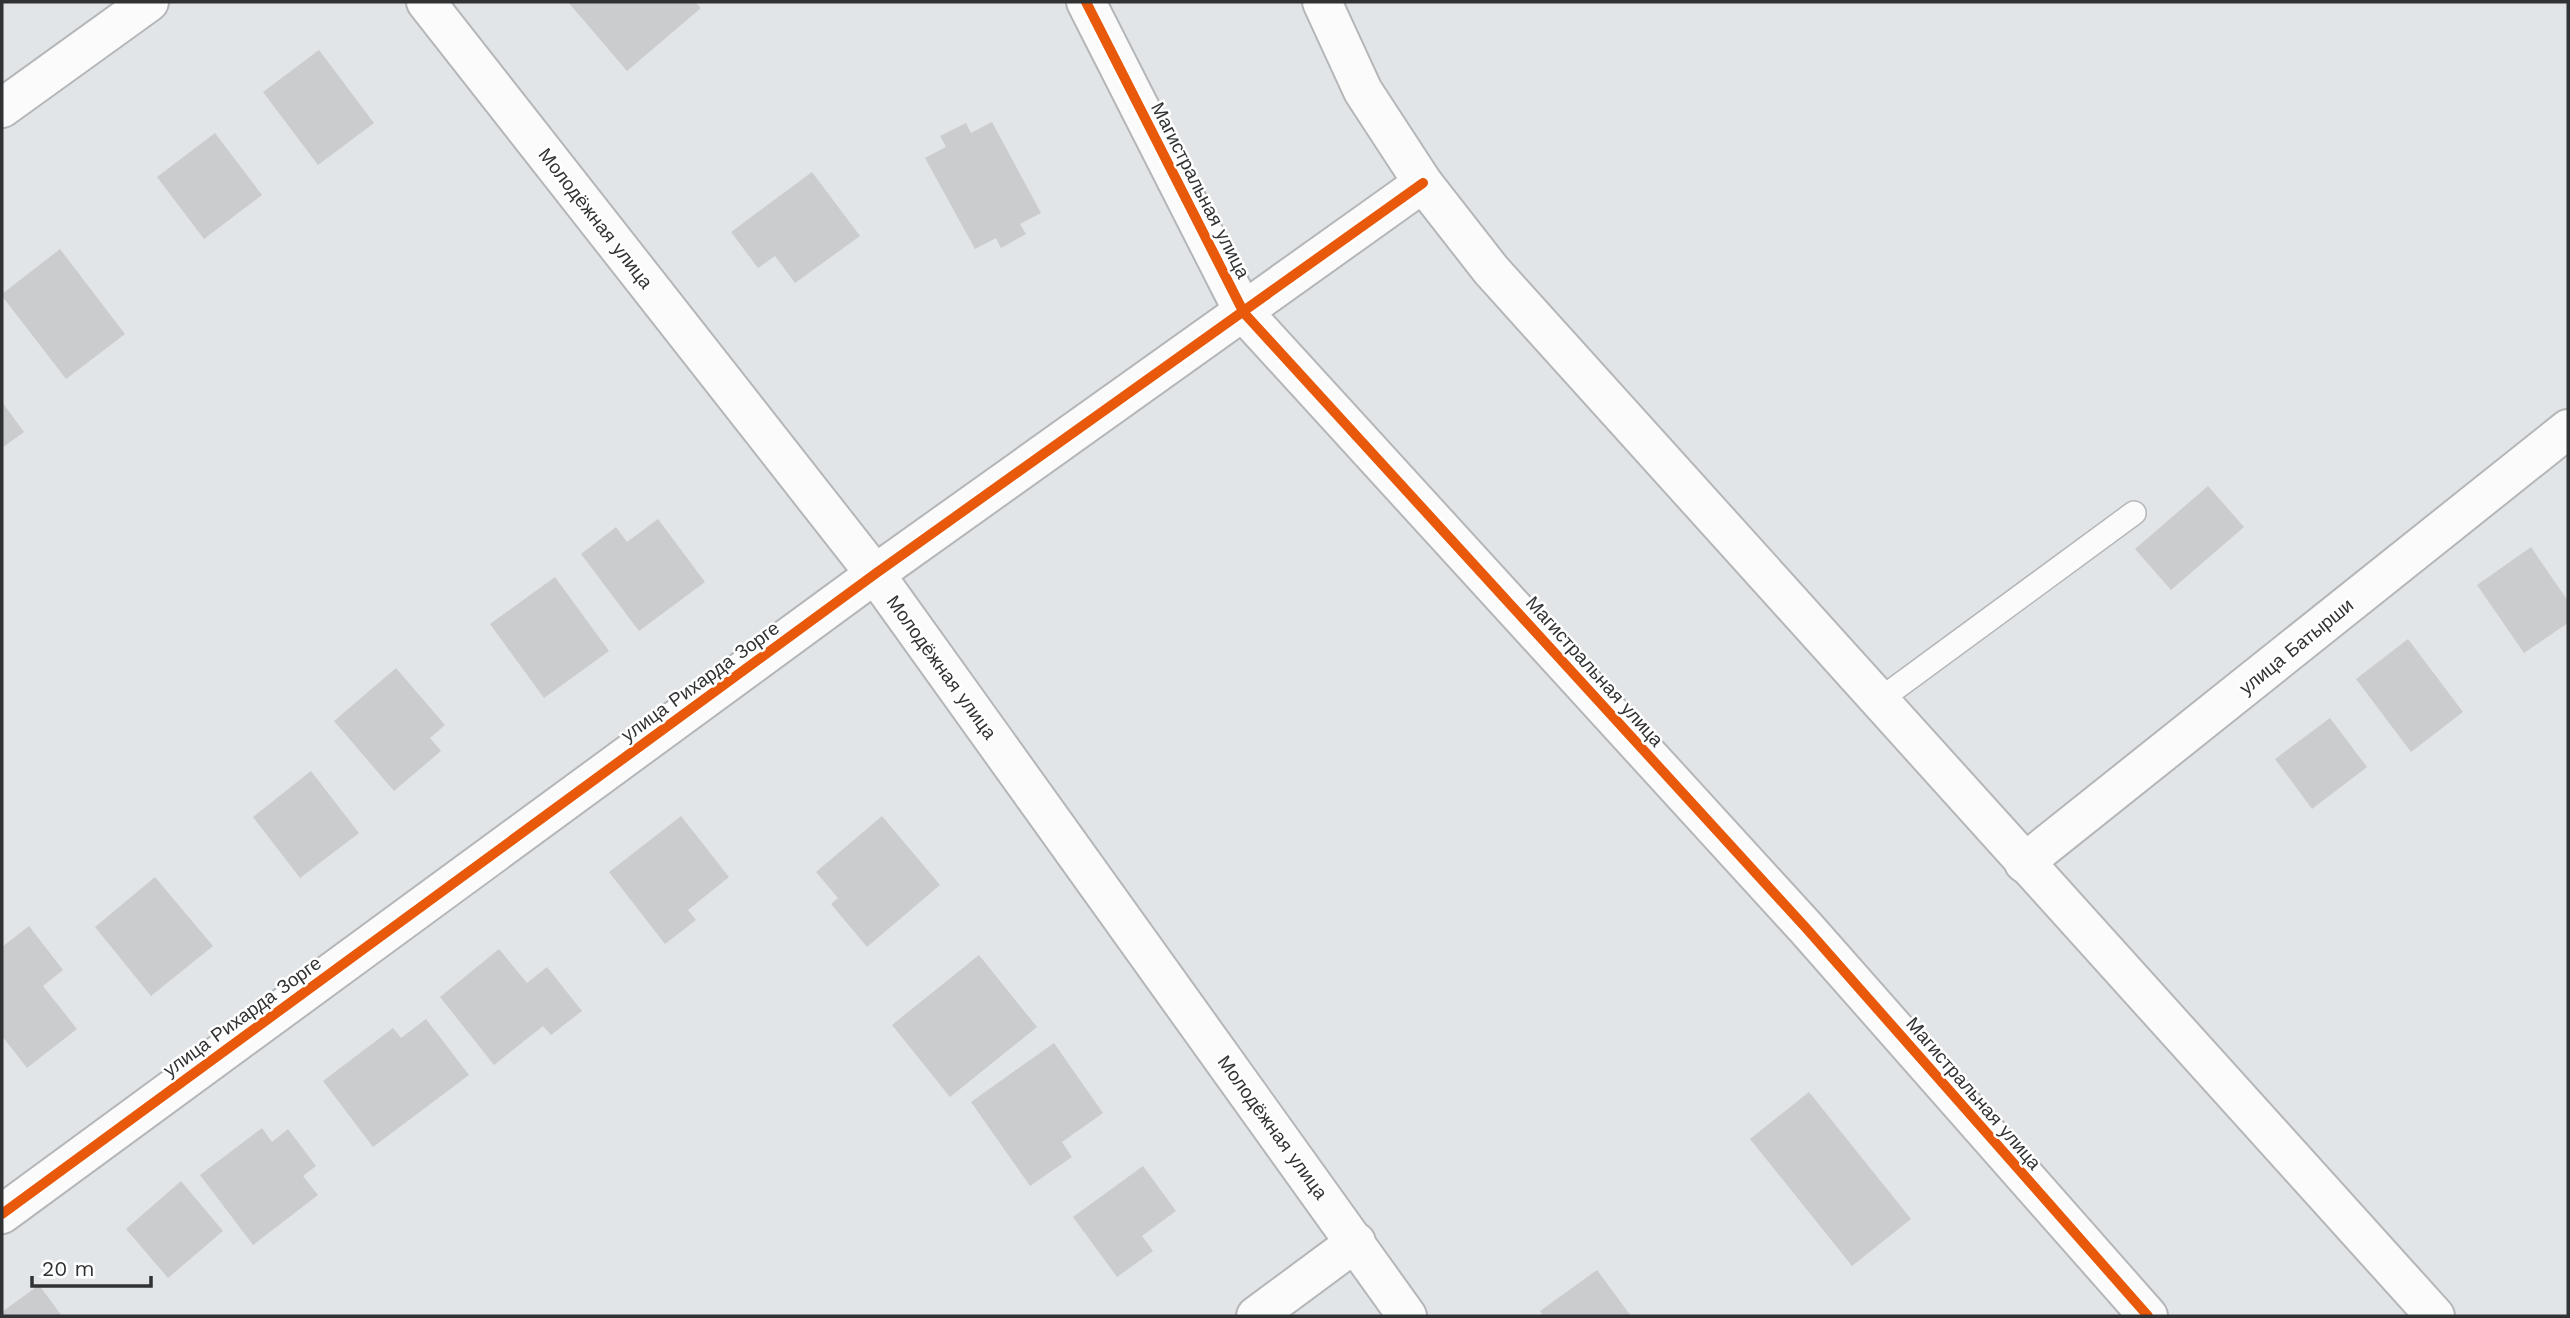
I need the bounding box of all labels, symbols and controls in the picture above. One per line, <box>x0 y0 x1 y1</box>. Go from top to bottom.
street label: Магистральная улица <box>1146 98 1255 282</box>
street label: Молодёжная улица <box>534 143 658 294</box>
street label: Молодёжная улица <box>882 591 1002 744</box>
street label: Магистральная улица <box>1521 591 1669 752</box>
street label: улица Батырши <box>2235 593 2358 699</box>
street label: улица Рихарда Зорге <box>617 616 784 746</box>
street label: улица Рихарда Зорге <box>159 951 326 1081</box>
street label: Магистральная улица <box>1901 1012 2046 1175</box>
street label: Молодёжная улица <box>1213 1051 1333 1204</box>
scale bar <box>32 1244 150 1288</box>
text: 20 m <box>42 1256 94 1281</box>

